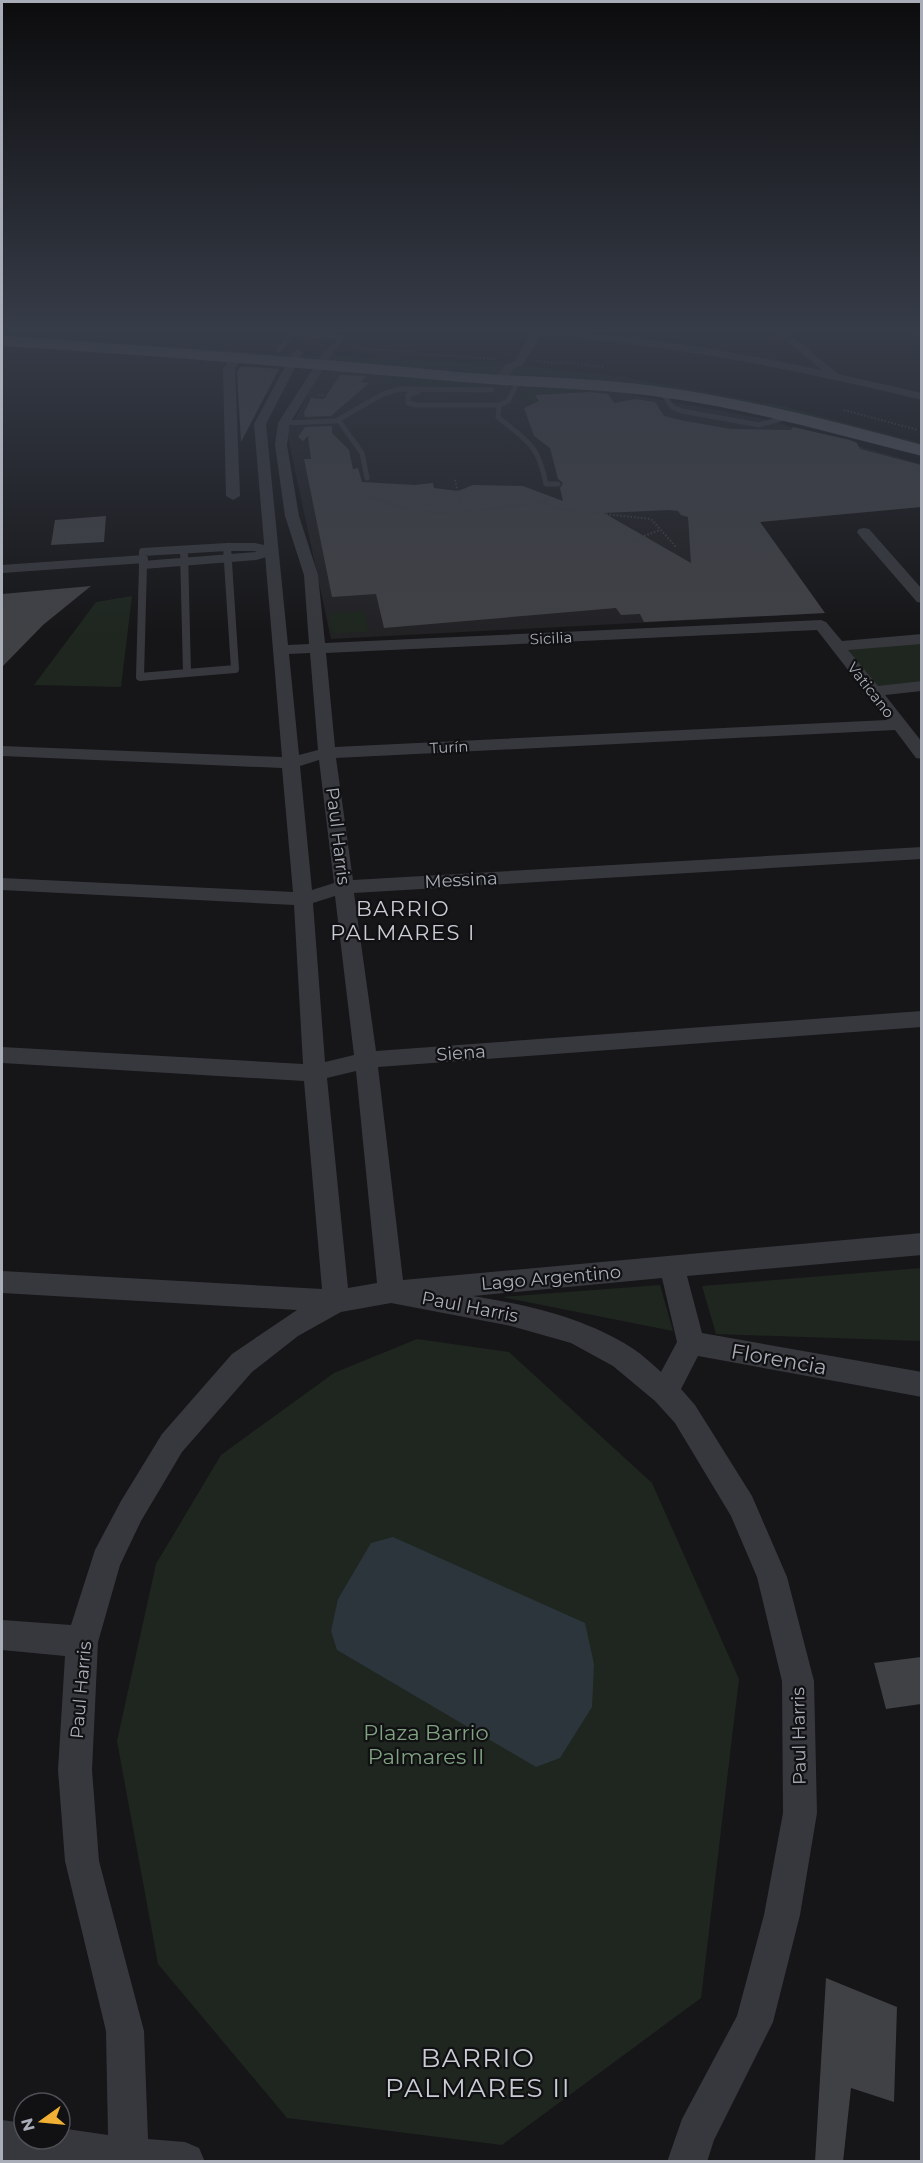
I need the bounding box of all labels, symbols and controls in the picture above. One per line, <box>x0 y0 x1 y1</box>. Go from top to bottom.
street label: Sicilia <box>529 627 573 649</box>
street label: Vaticano <box>843 658 899 722</box>
street label: Turín <box>429 737 469 757</box>
street label: Paul Harris <box>321 786 355 886</box>
street label: Messina <box>424 867 498 893</box>
district label: BARRIO PALMARES I <box>330 896 476 945</box>
street label: Siena <box>436 1040 486 1066</box>
street label: Lago Argentino <box>480 1261 622 1295</box>
street label: Paul Harris <box>420 1287 520 1327</box>
street label: Florencia <box>729 1338 829 1380</box>
street label: Paul Harris <box>66 1640 96 1740</box>
street label: Paul Harris <box>787 1687 811 1785</box>
park label: Plaza Barrio Palmares II <box>363 1720 489 1769</box>
district label: BARRIO PALMARES II <box>385 2042 571 2104</box>
north arrow <box>12 2091 72 2151</box>
text: N <box>17 2116 39 2133</box>

